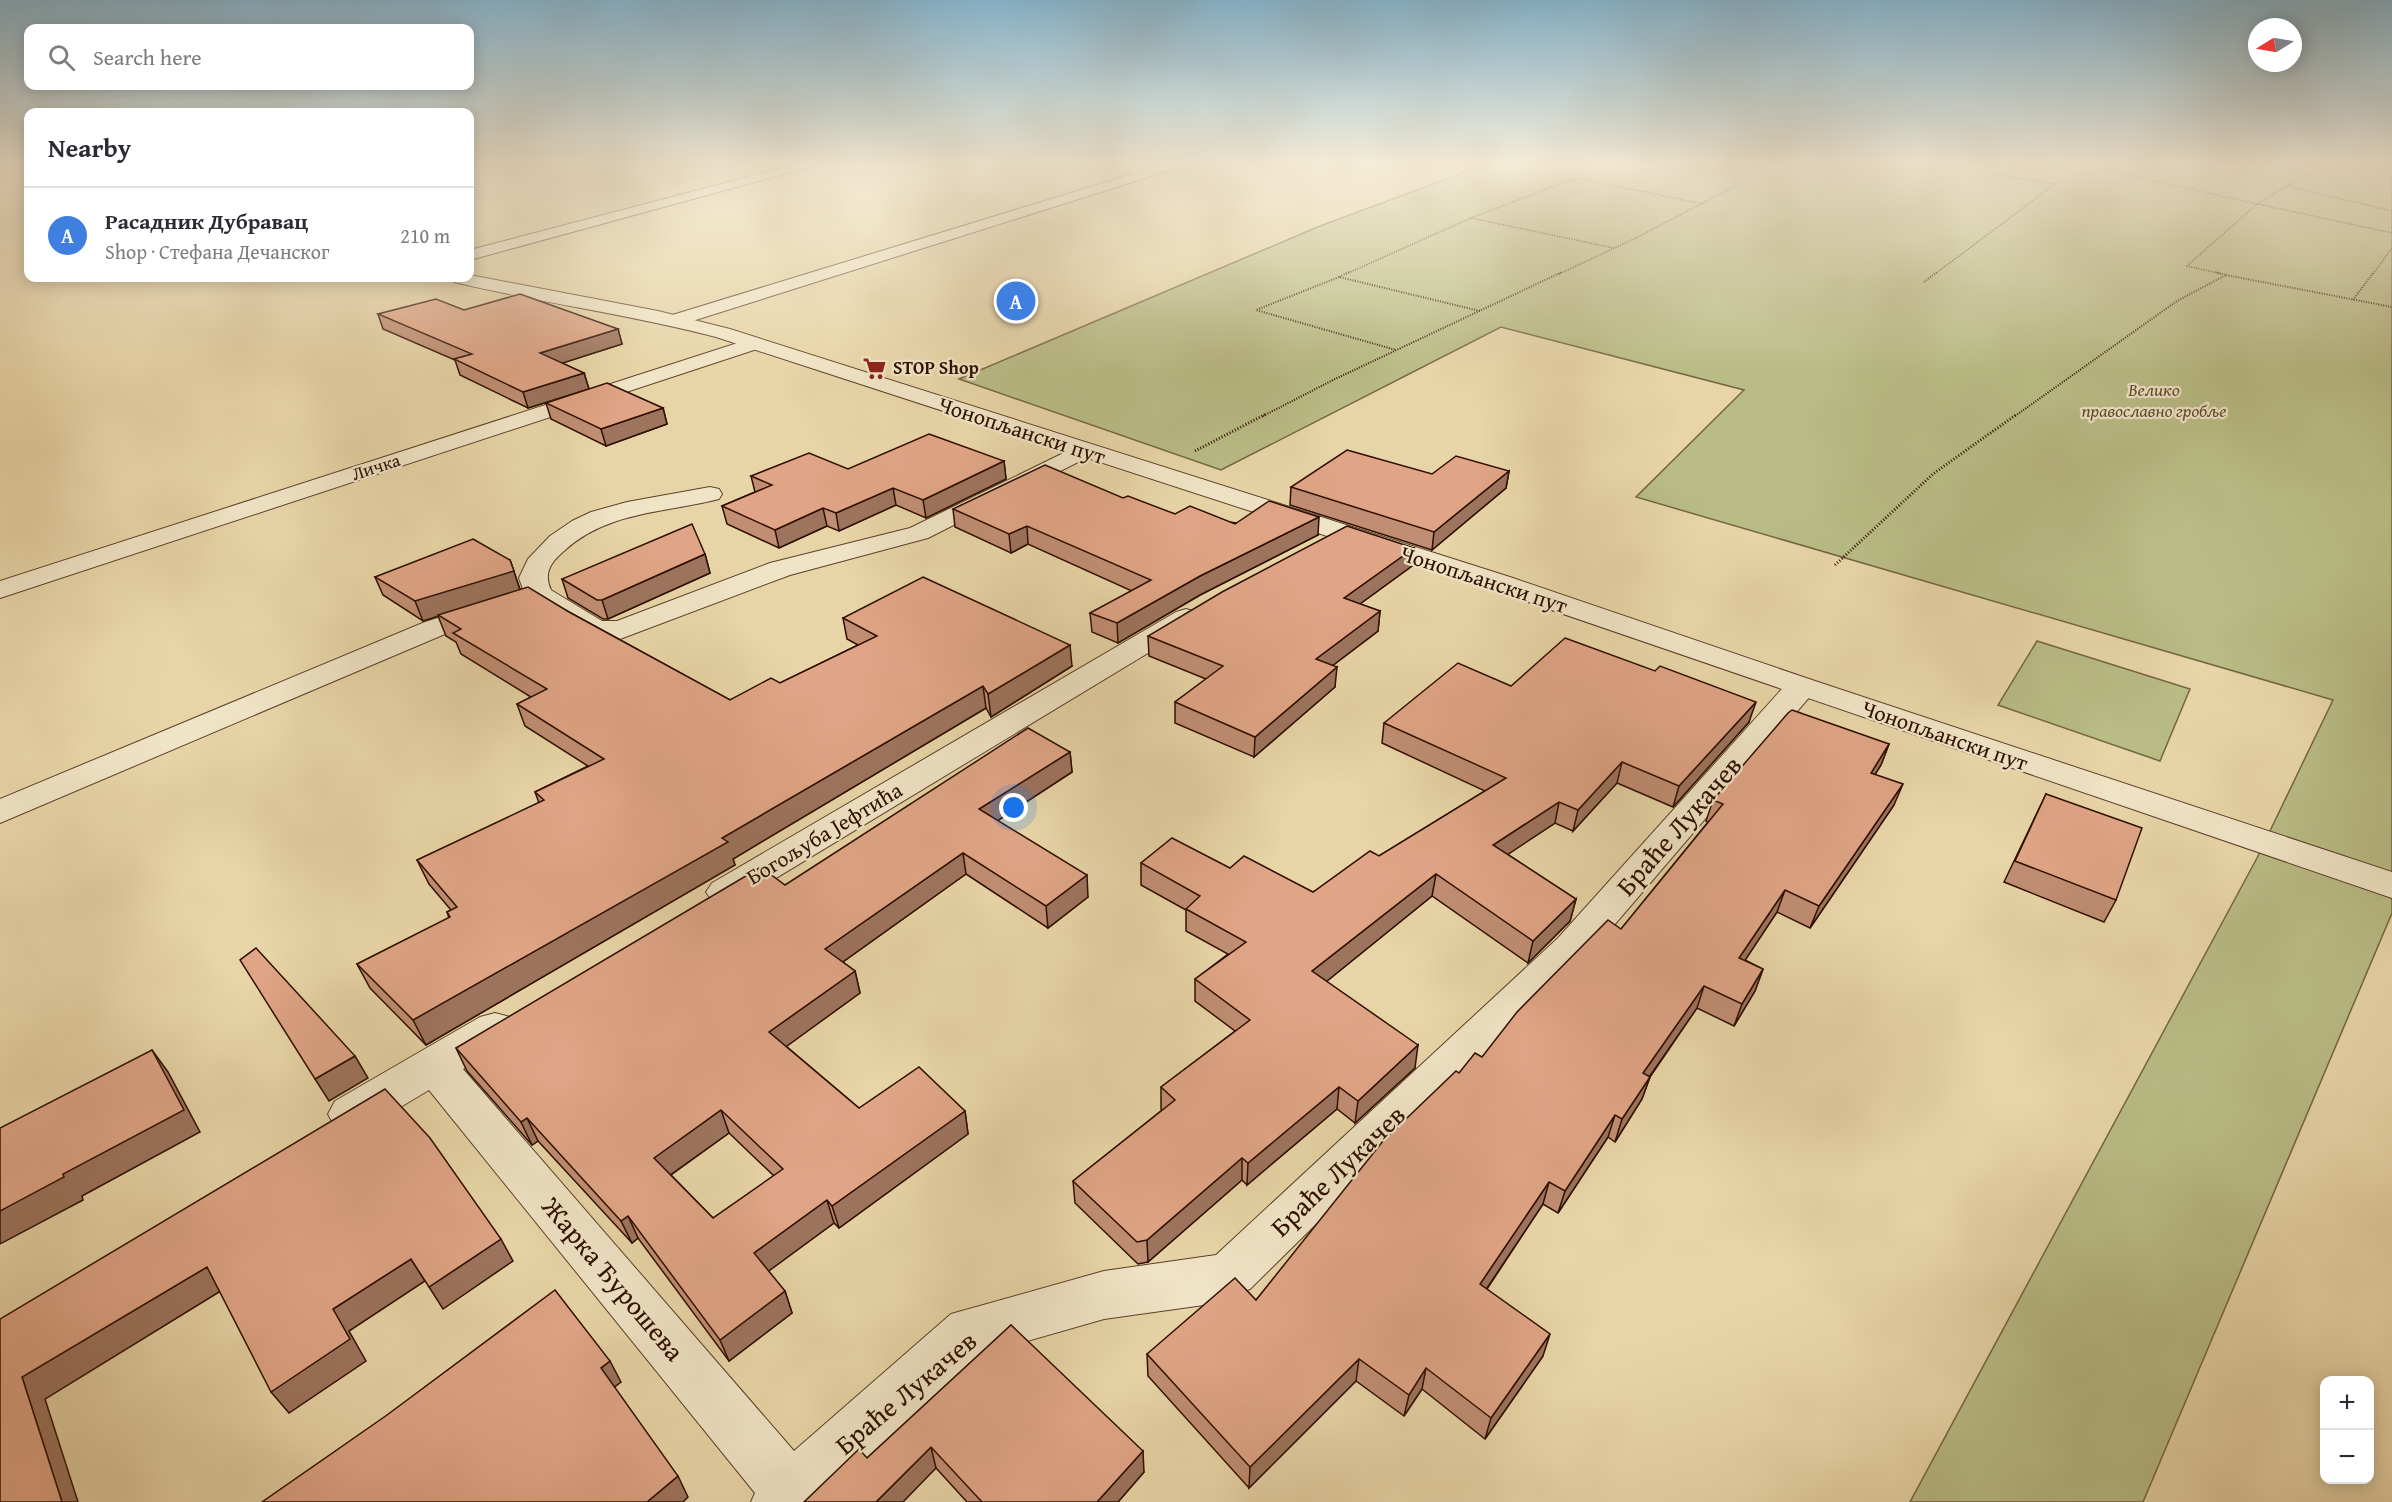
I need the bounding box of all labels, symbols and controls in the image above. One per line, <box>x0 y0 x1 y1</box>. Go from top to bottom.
north arrow <box>2248 18 2302 72</box>
search box <box>24 24 474 90</box>
icon: search <box>45 41 78 74</box>
text: Search here <box>93 41 202 73</box>
text: Nearby <box>48 128 131 167</box>
text: Расадник Дубравац <box>105 205 308 237</box>
text: A <box>61 221 74 250</box>
text: 210 m <box>400 221 450 250</box>
text: Shop · Стефана Дечанског <box>105 237 329 266</box>
pin: A <box>996 278 1036 324</box>
place label: STOP Shop <box>893 354 979 381</box>
supermarket icon: STOP Shop <box>862 355 888 381</box>
park label: Велико православно гробље <box>2081 376 2227 424</box>
street label: Чонопљански пут <box>934 388 1110 472</box>
street label: Личка <box>348 446 404 487</box>
street label: Чонопљански пут <box>1396 537 1572 621</box>
street label: Чонопљански пут <box>1858 692 2033 779</box>
street label: Браће Лукачев <box>1606 746 1751 904</box>
street label: Богољуба Јефтића <box>740 774 908 892</box>
your location <box>999 793 1028 822</box>
street label: Браће Лукачев <box>1261 1095 1414 1245</box>
street label: Жарка Ђурошева <box>532 1187 695 1369</box>
street label: Браће Лукачев <box>826 1321 985 1464</box>
map controls <box>2320 1376 2374 1484</box>
button: + <box>2320 1376 2374 1430</box>
button: − <box>2320 1430 2374 1484</box>

